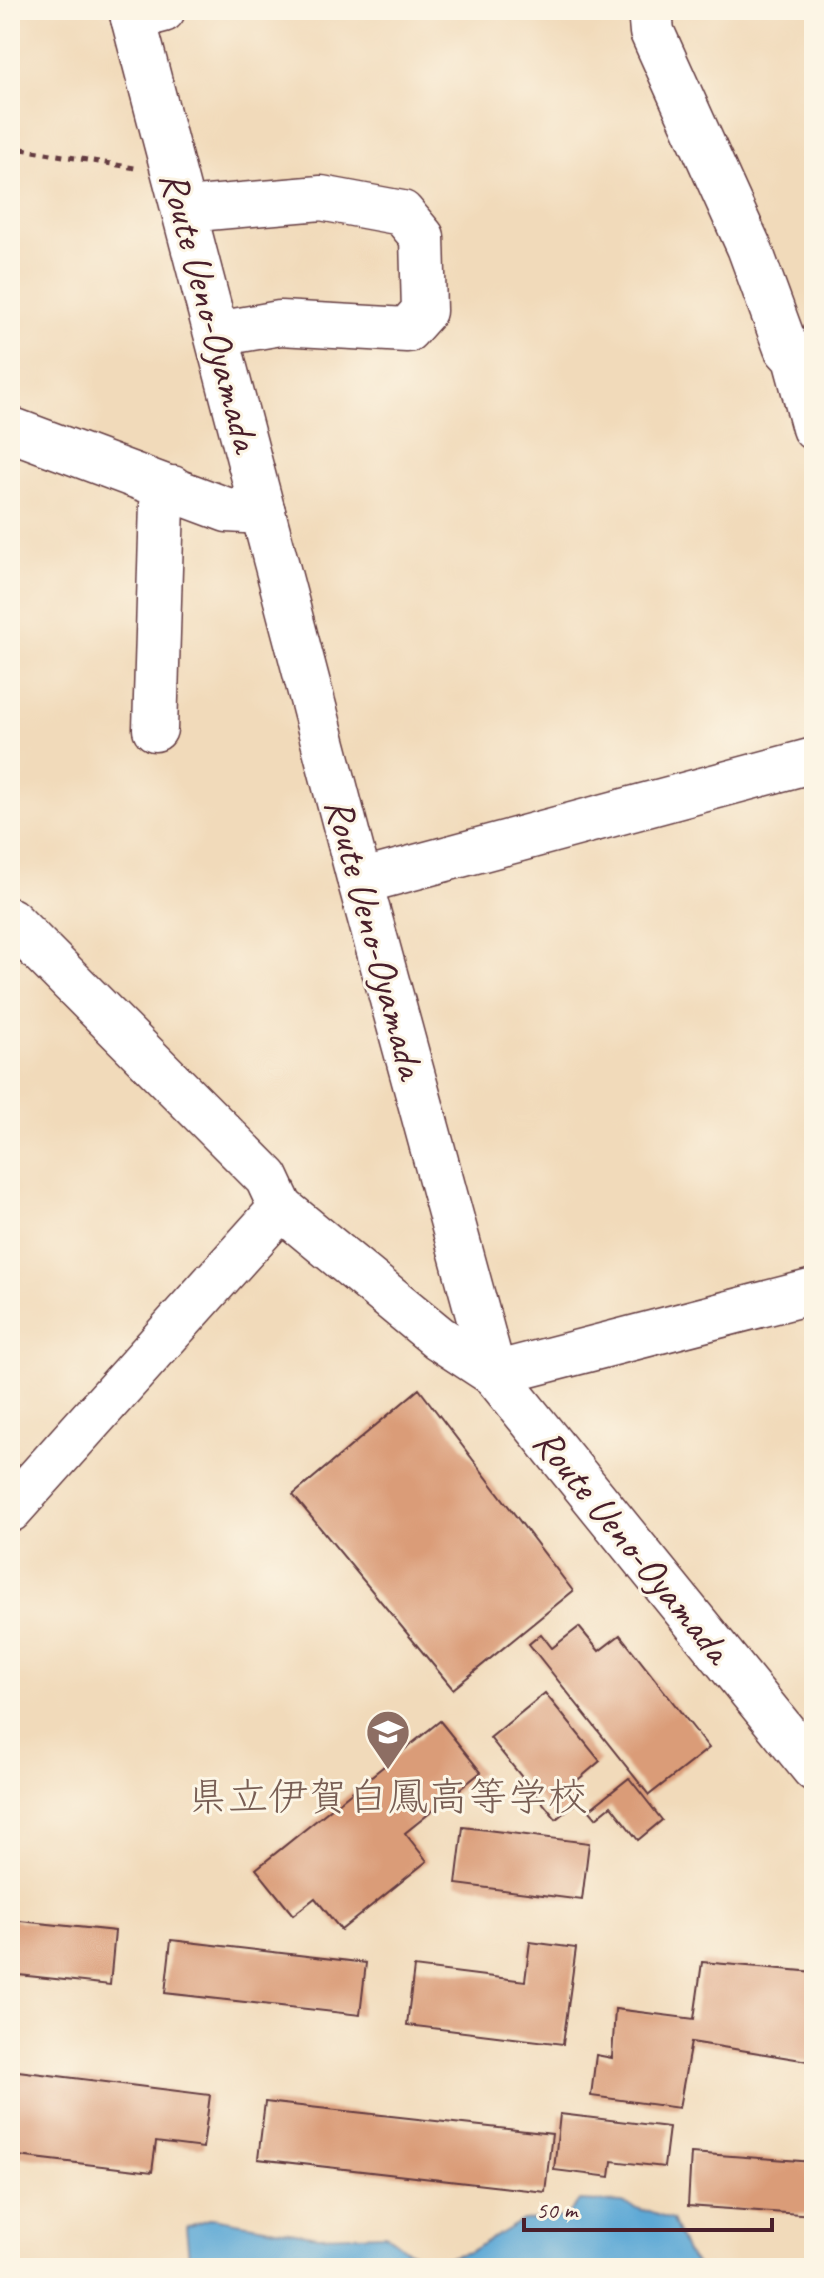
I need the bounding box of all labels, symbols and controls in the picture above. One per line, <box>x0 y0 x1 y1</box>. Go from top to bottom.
street label: Route Ueno-Oyamada <box>149 166 272 460</box>
street label: Route Ueno-Oyamada <box>314 793 437 1087</box>
street label: Route Ueno-Oyamada <box>522 1418 744 1676</box>
school or university icon: 県立伊賀白鳳高等学校 <box>364 1708 412 1771</box>
place label: 県立伊賀白鳳高等学校 <box>188 1772 588 1822</box>
scale bar <box>524 2182 772 2232</box>
text: 50 m <box>536 2195 579 2225</box>

